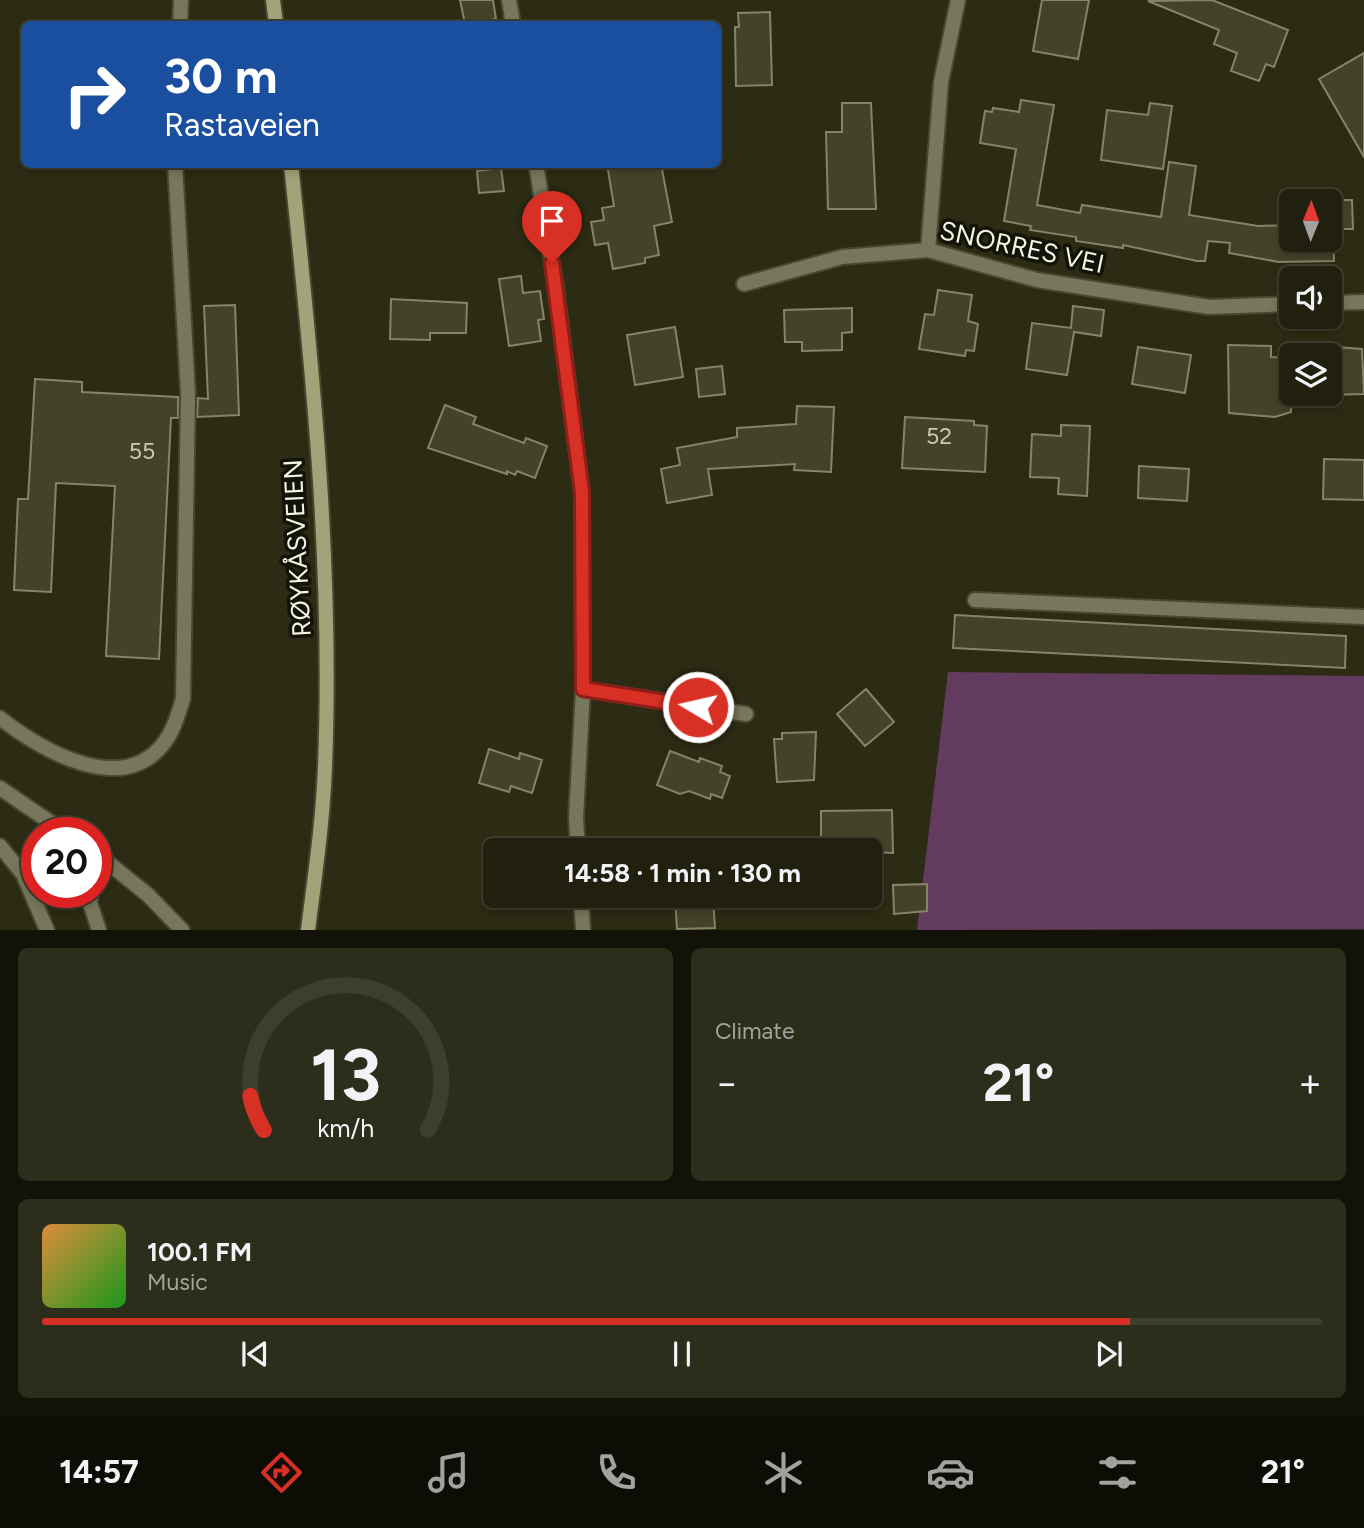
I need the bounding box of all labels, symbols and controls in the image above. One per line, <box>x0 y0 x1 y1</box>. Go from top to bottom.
text: 30 m <box>164 46 277 105</box>
icon: right <box>49 49 140 140</box>
text: Rastaveien <box>164 106 320 144</box>
north arrow <box>1279 189 1342 252</box>
map controls <box>1279 189 1342 406</box>
pin <box>522 191 582 263</box>
icon: arrive <box>533 202 571 240</box>
street label: SNORRES VEI <box>937 214 1107 280</box>
button: sound <box>1279 266 1342 329</box>
button: layers <box>1279 343 1342 406</box>
house number: 52 <box>926 422 952 450</box>
house number: 55 <box>129 437 155 465</box>
street label: RØYKÅSVEIEN <box>276 459 318 637</box>
position arrow <box>661 670 735 744</box>
speed limit sign: 20 <box>21 817 112 908</box>
text: 14:58 · 1 min · 130 m <box>564 857 801 889</box>
text: Climate <box>715 1017 794 1045</box>
text: 13 <box>310 1032 381 1119</box>
text: 21° <box>983 1052 1054 1114</box>
text: − <box>715 1060 739 1106</box>
text: + <box>1298 1060 1322 1106</box>
text: km/h <box>317 1113 374 1143</box>
text: 100.1 FM <box>147 1236 252 1268</box>
text: Music <box>147 1268 208 1296</box>
icon: previous <box>236 1335 274 1373</box>
icon: pause <box>663 1335 701 1373</box>
icon: next <box>1090 1335 1128 1373</box>
icon: directions <box>257 1448 306 1497</box>
icon: music <box>424 1448 473 1497</box>
icon: phone <box>592 1448 641 1497</box>
icon: climate <box>759 1448 808 1497</box>
icon: car <box>926 1448 975 1497</box>
icon: filters <box>1093 1448 1142 1497</box>
text: 14:57 <box>59 1453 139 1491</box>
text: 21° <box>1261 1453 1305 1491</box>

